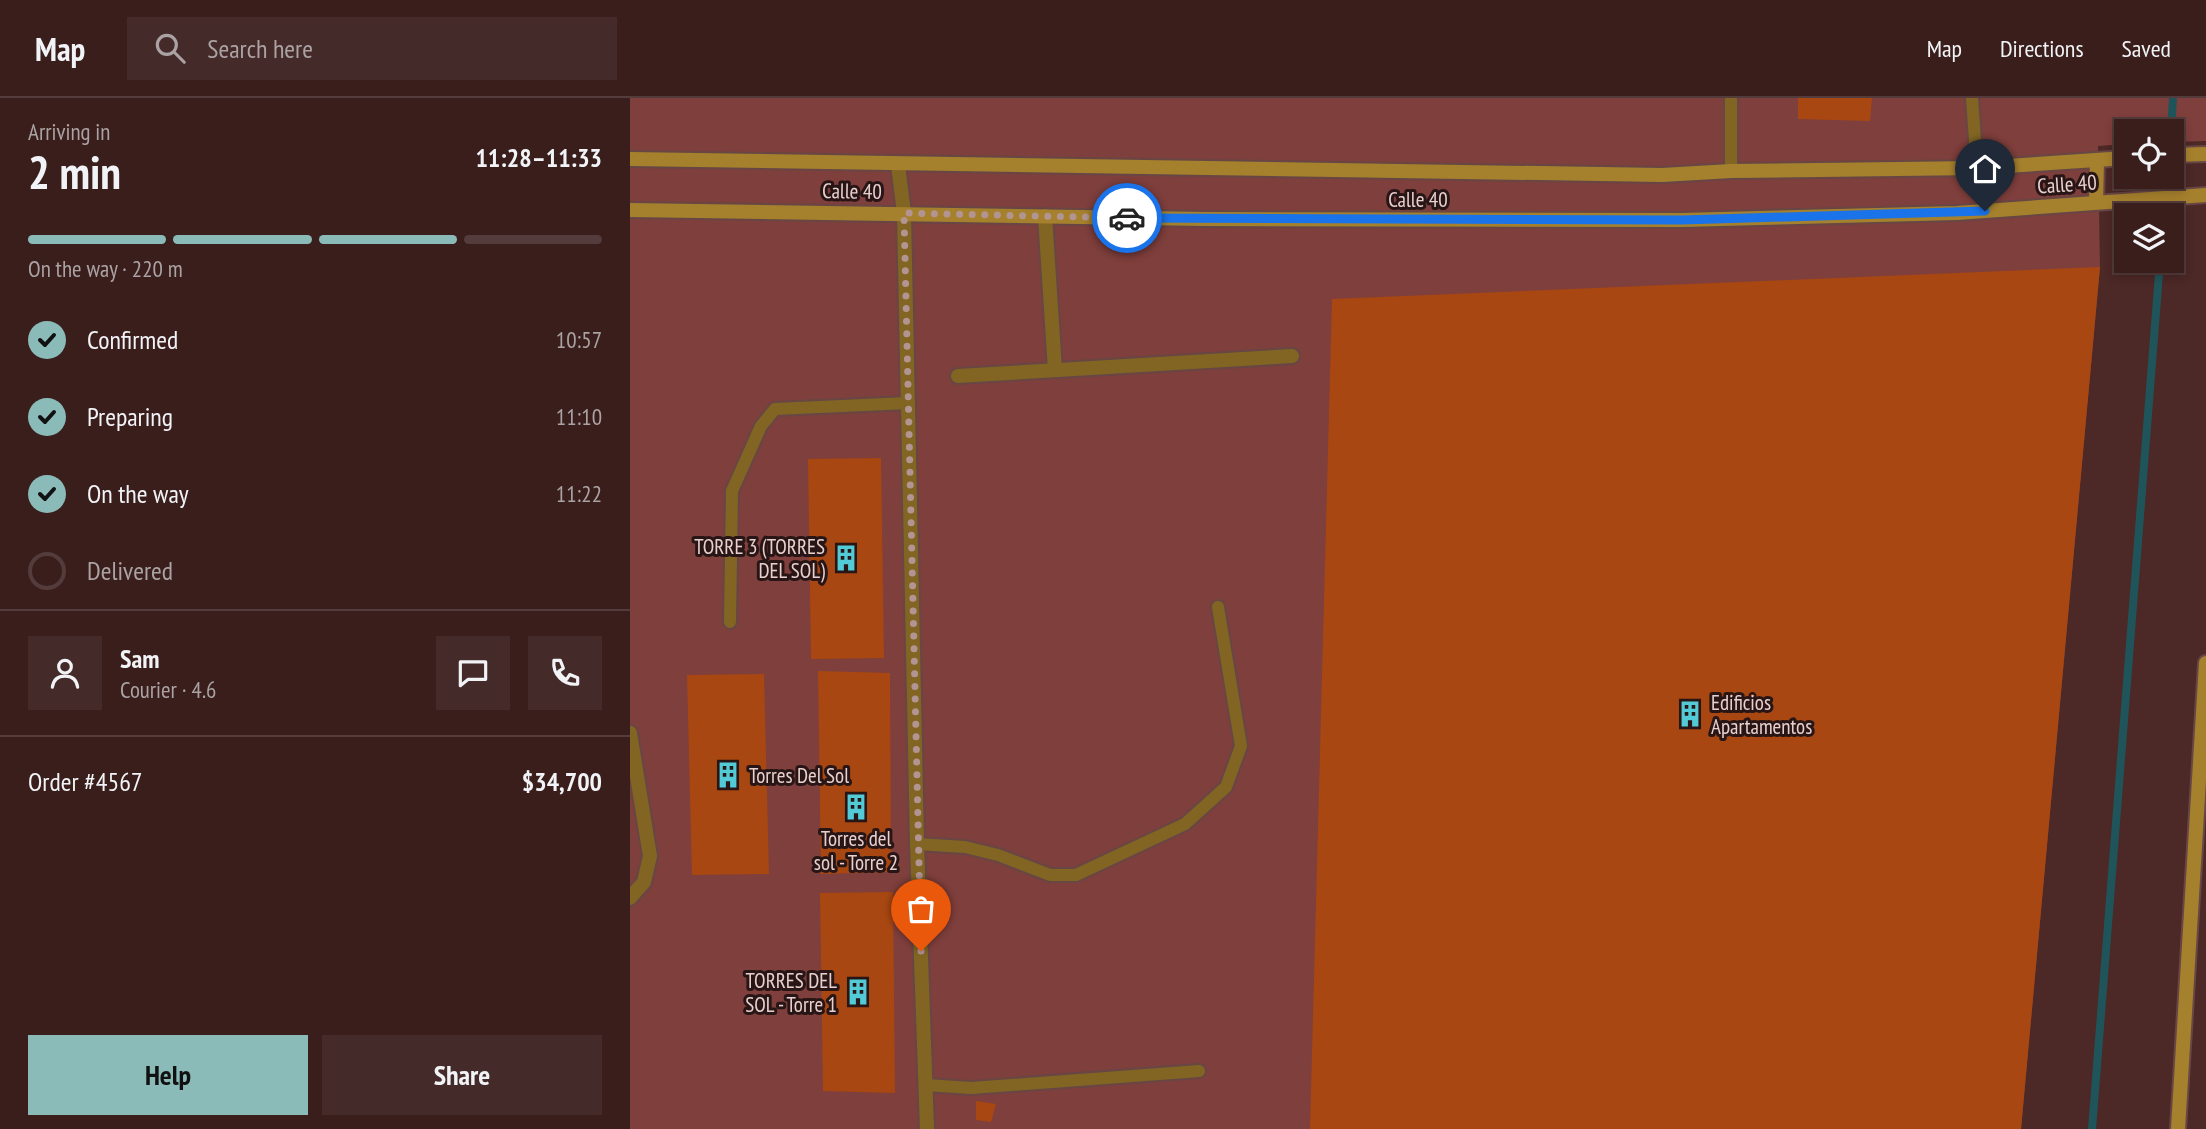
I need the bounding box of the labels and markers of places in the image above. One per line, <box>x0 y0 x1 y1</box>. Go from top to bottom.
pin <box>1955 139 2015 211</box>
place label: TORRE 3 (TORRES DEL SOL) <box>694 533 825 584</box>
building icon: TORRE 3 (TORRES DEL SOL) <box>831 543 861 573</box>
place label: Edificios Apartamentos <box>1711 689 1812 740</box>
building icon: Edificios Apartamentos <box>1675 699 1705 729</box>
building icon: Torres Del Sol <box>713 760 743 790</box>
place label: Torres Del Sol <box>749 762 849 789</box>
building icon: Torres del sol - Torre 2 <box>841 792 871 822</box>
place label: Torres del sol - Torre 2 <box>814 825 898 876</box>
pin <box>891 879 951 951</box>
place label: TORRES DEL SOL - Torre 1 <box>745 967 837 1018</box>
building icon: TORRES DEL SOL - Torre 1 <box>843 977 873 1007</box>

